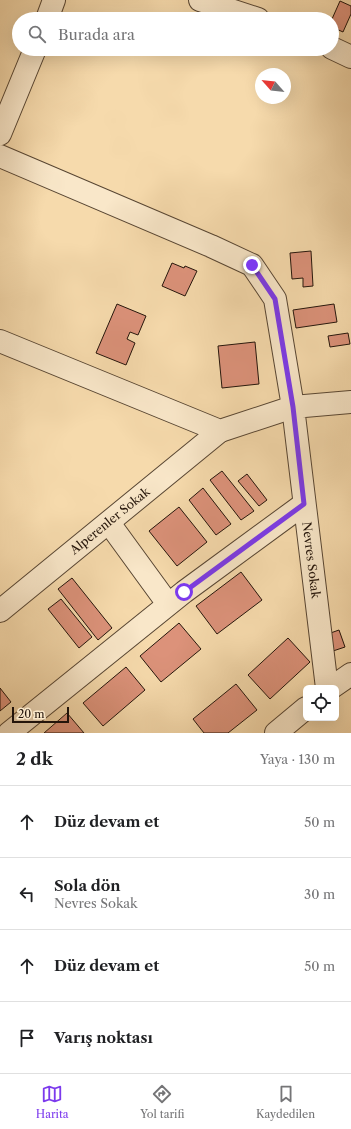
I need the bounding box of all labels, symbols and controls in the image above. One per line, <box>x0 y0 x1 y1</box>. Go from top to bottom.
search box <box>12 12 339 56</box>
icon: search <box>26 23 48 45</box>
text: Burada ara <box>58 25 135 44</box>
north arrow <box>255 68 291 104</box>
route end <box>243 256 261 274</box>
street label: Alperenler Sokak <box>66 483 154 558</box>
street label: Nevres Sokak <box>299 521 324 600</box>
route start <box>175 583 193 601</box>
map controls <box>303 685 339 721</box>
button: locate <box>303 685 339 721</box>
scale bar <box>12 705 69 724</box>
text: 20 m <box>18 707 44 721</box>
text: 2 dk <box>16 749 53 769</box>
text: Yaya · 130 m <box>260 751 335 767</box>
icon: ahead <box>16 811 38 833</box>
text: Düz devam et <box>54 812 159 831</box>
text: 50 m <box>304 814 335 830</box>
text: Sola dön <box>54 876 121 895</box>
icon: left <box>16 883 38 905</box>
text: 30 m <box>304 886 335 902</box>
text: Nevres Sokak <box>54 895 138 911</box>
icon: ahead <box>16 955 38 977</box>
text: Düz devam et <box>54 956 159 975</box>
text: 50 m <box>304 958 335 974</box>
icon: arrive <box>16 1027 38 1049</box>
text: Varış noktası <box>54 1028 153 1047</box>
tab: Harita <box>36 1083 69 1121</box>
tab: Yol tarifi <box>140 1083 184 1121</box>
tab: Kaydedilen <box>256 1083 315 1121</box>

